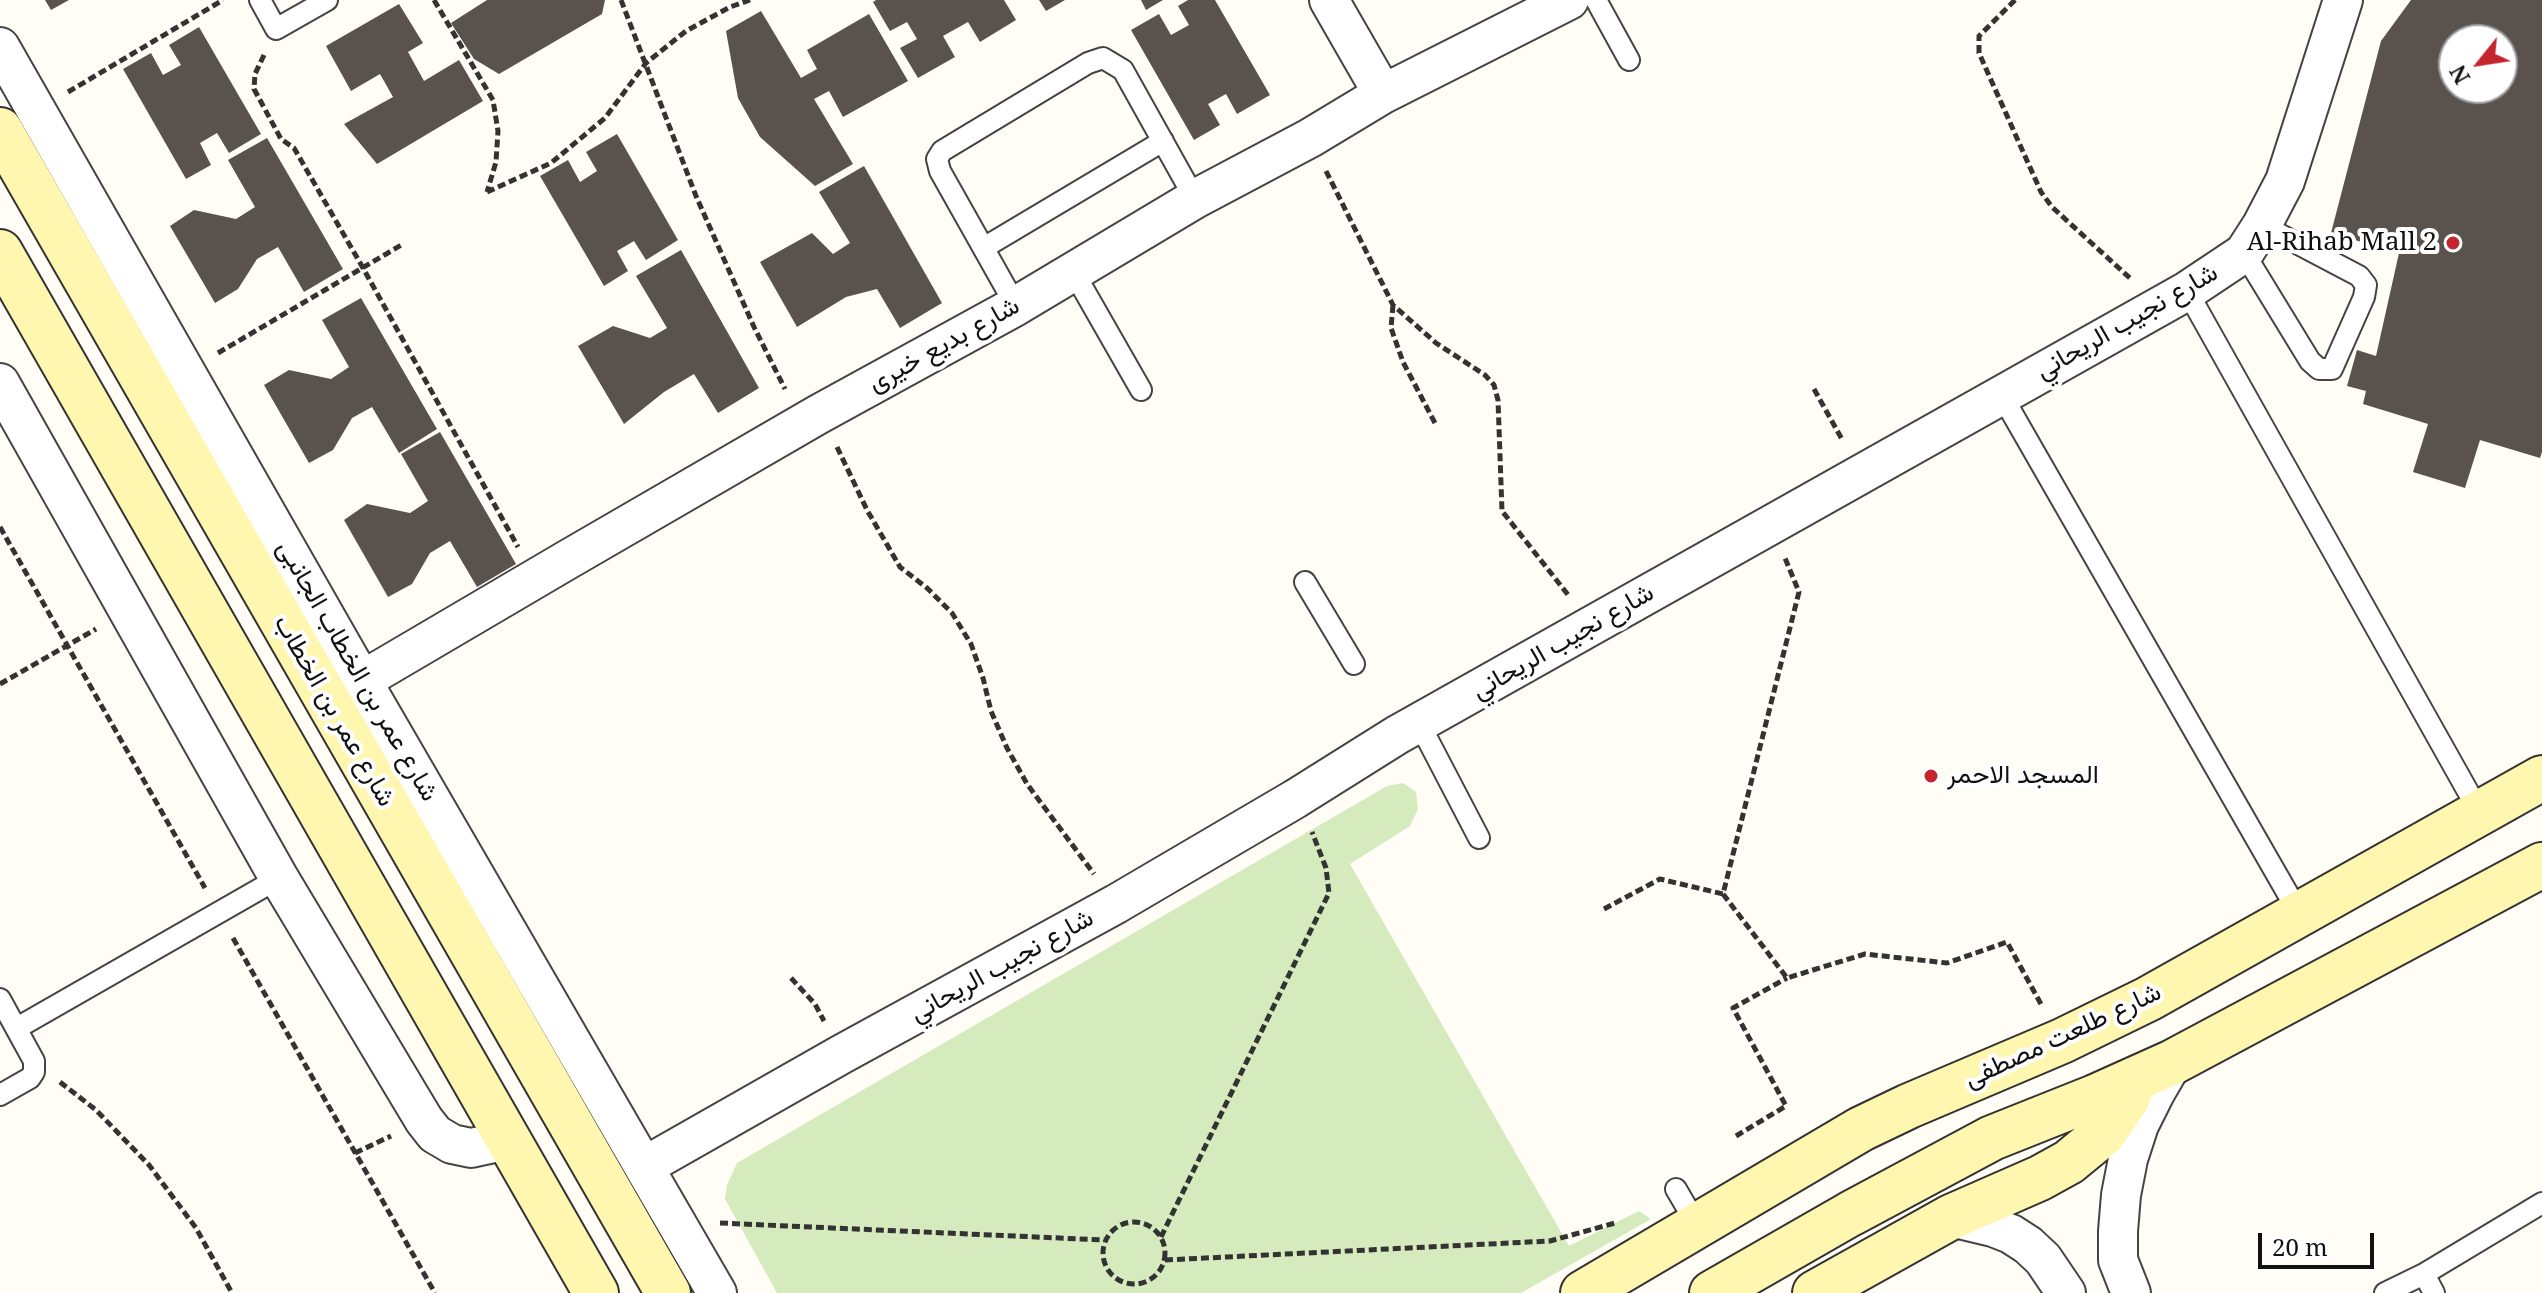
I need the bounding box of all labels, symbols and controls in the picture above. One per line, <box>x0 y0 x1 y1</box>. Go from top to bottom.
north arrow <box>2438 24 2518 104</box>
text: N <box>2442 60 2476 90</box>
place label: Al-Rihab Mall 2 <box>2247 227 2437 259</box>
marker: Al-Rihab Mall 2 <box>2444 234 2462 252</box>
street label: شارع نجيب الريحاني <box>2030 257 2224 387</box>
street label: شارع بديع خيرى <box>863 291 1025 399</box>
street label: شارع عمر بن الخطاب الجانبى <box>269 535 445 807</box>
street label: شارع نجيب الريحاني <box>1466 577 1660 707</box>
street label: شارع عمر بن الخطاب <box>267 610 401 812</box>
place label: المسجد الاحمر <box>1947 760 2099 792</box>
marker: المسجد الاحمر <box>1922 767 1940 785</box>
street label: شارع نجيب الريحاني <box>905 903 1099 1029</box>
street label: شارع طلعت مصطفى <box>1960 977 2166 1095</box>
scale bar <box>2262 1217 2378 1267</box>
text: 20 m <box>2272 1230 2328 1263</box>

